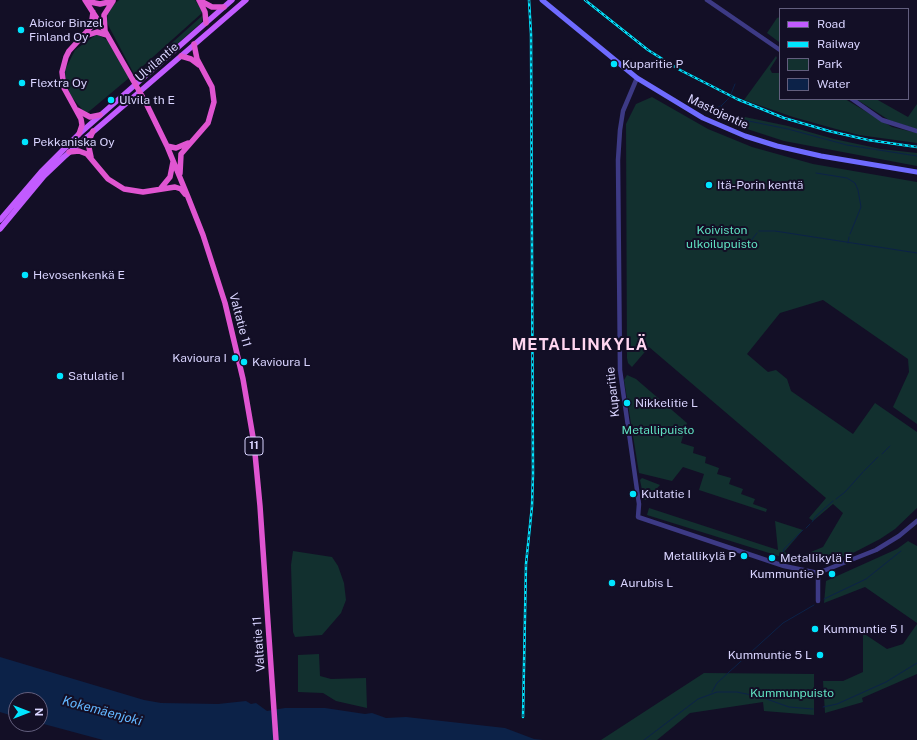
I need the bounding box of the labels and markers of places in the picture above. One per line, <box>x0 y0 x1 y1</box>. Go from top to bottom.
place label: Abicor Binzel Finland Oy <box>29 16 103 44</box>
marker: Abicor Binzel Finland Oy <box>16 25 26 35</box>
place label: Kuparitie P <box>622 57 683 71</box>
marker: Kuparitie P <box>609 59 619 69</box>
place label: Flextra Oy <box>30 76 87 90</box>
marker: Flextra Oy <box>17 78 27 88</box>
place label: Ulvila th E <box>119 93 175 107</box>
marker: Ulvila th E <box>106 95 116 105</box>
place label: Pekkaniska Oy <box>33 135 115 149</box>
marker: Pekkaniska Oy <box>20 137 30 147</box>
place label: Itä-Porin kenttä <box>717 178 803 192</box>
marker: Itä-Porin kenttä <box>704 180 714 190</box>
place label: Hevosenkenkä E <box>33 268 125 282</box>
marker: Hevosenkenkä E <box>20 270 30 280</box>
place label: Kavioura I <box>172 351 227 365</box>
marker: Kavioura I <box>230 353 240 363</box>
place label: Kavioura L <box>252 355 310 369</box>
marker: Kavioura L <box>239 357 249 367</box>
place label: Satulatie I <box>68 369 125 383</box>
marker: Satulatie I <box>55 371 65 381</box>
place label: Nikkelitie L <box>635 396 698 410</box>
marker: Nikkelitie L <box>622 398 632 408</box>
place label: Kultatie I <box>641 487 691 501</box>
marker: Kultatie I <box>628 489 638 499</box>
place label: Metallikylä P <box>664 549 736 563</box>
marker: Metallikylä P <box>739 551 749 561</box>
place label: Metallikylä E <box>780 551 852 565</box>
marker: Metallikylä E <box>767 553 777 563</box>
place label: Kummuntie P <box>750 567 824 581</box>
marker: Kummuntie P <box>827 569 837 579</box>
place label: Aurubis L <box>620 576 673 590</box>
marker: Aurubis L <box>607 578 617 588</box>
place label: Kummuntie 5 I <box>823 622 904 636</box>
marker: Kummuntie 5 I <box>810 624 820 634</box>
place label: Kummuntie 5 L <box>728 648 812 662</box>
marker: Kummuntie 5 L <box>815 650 825 660</box>

